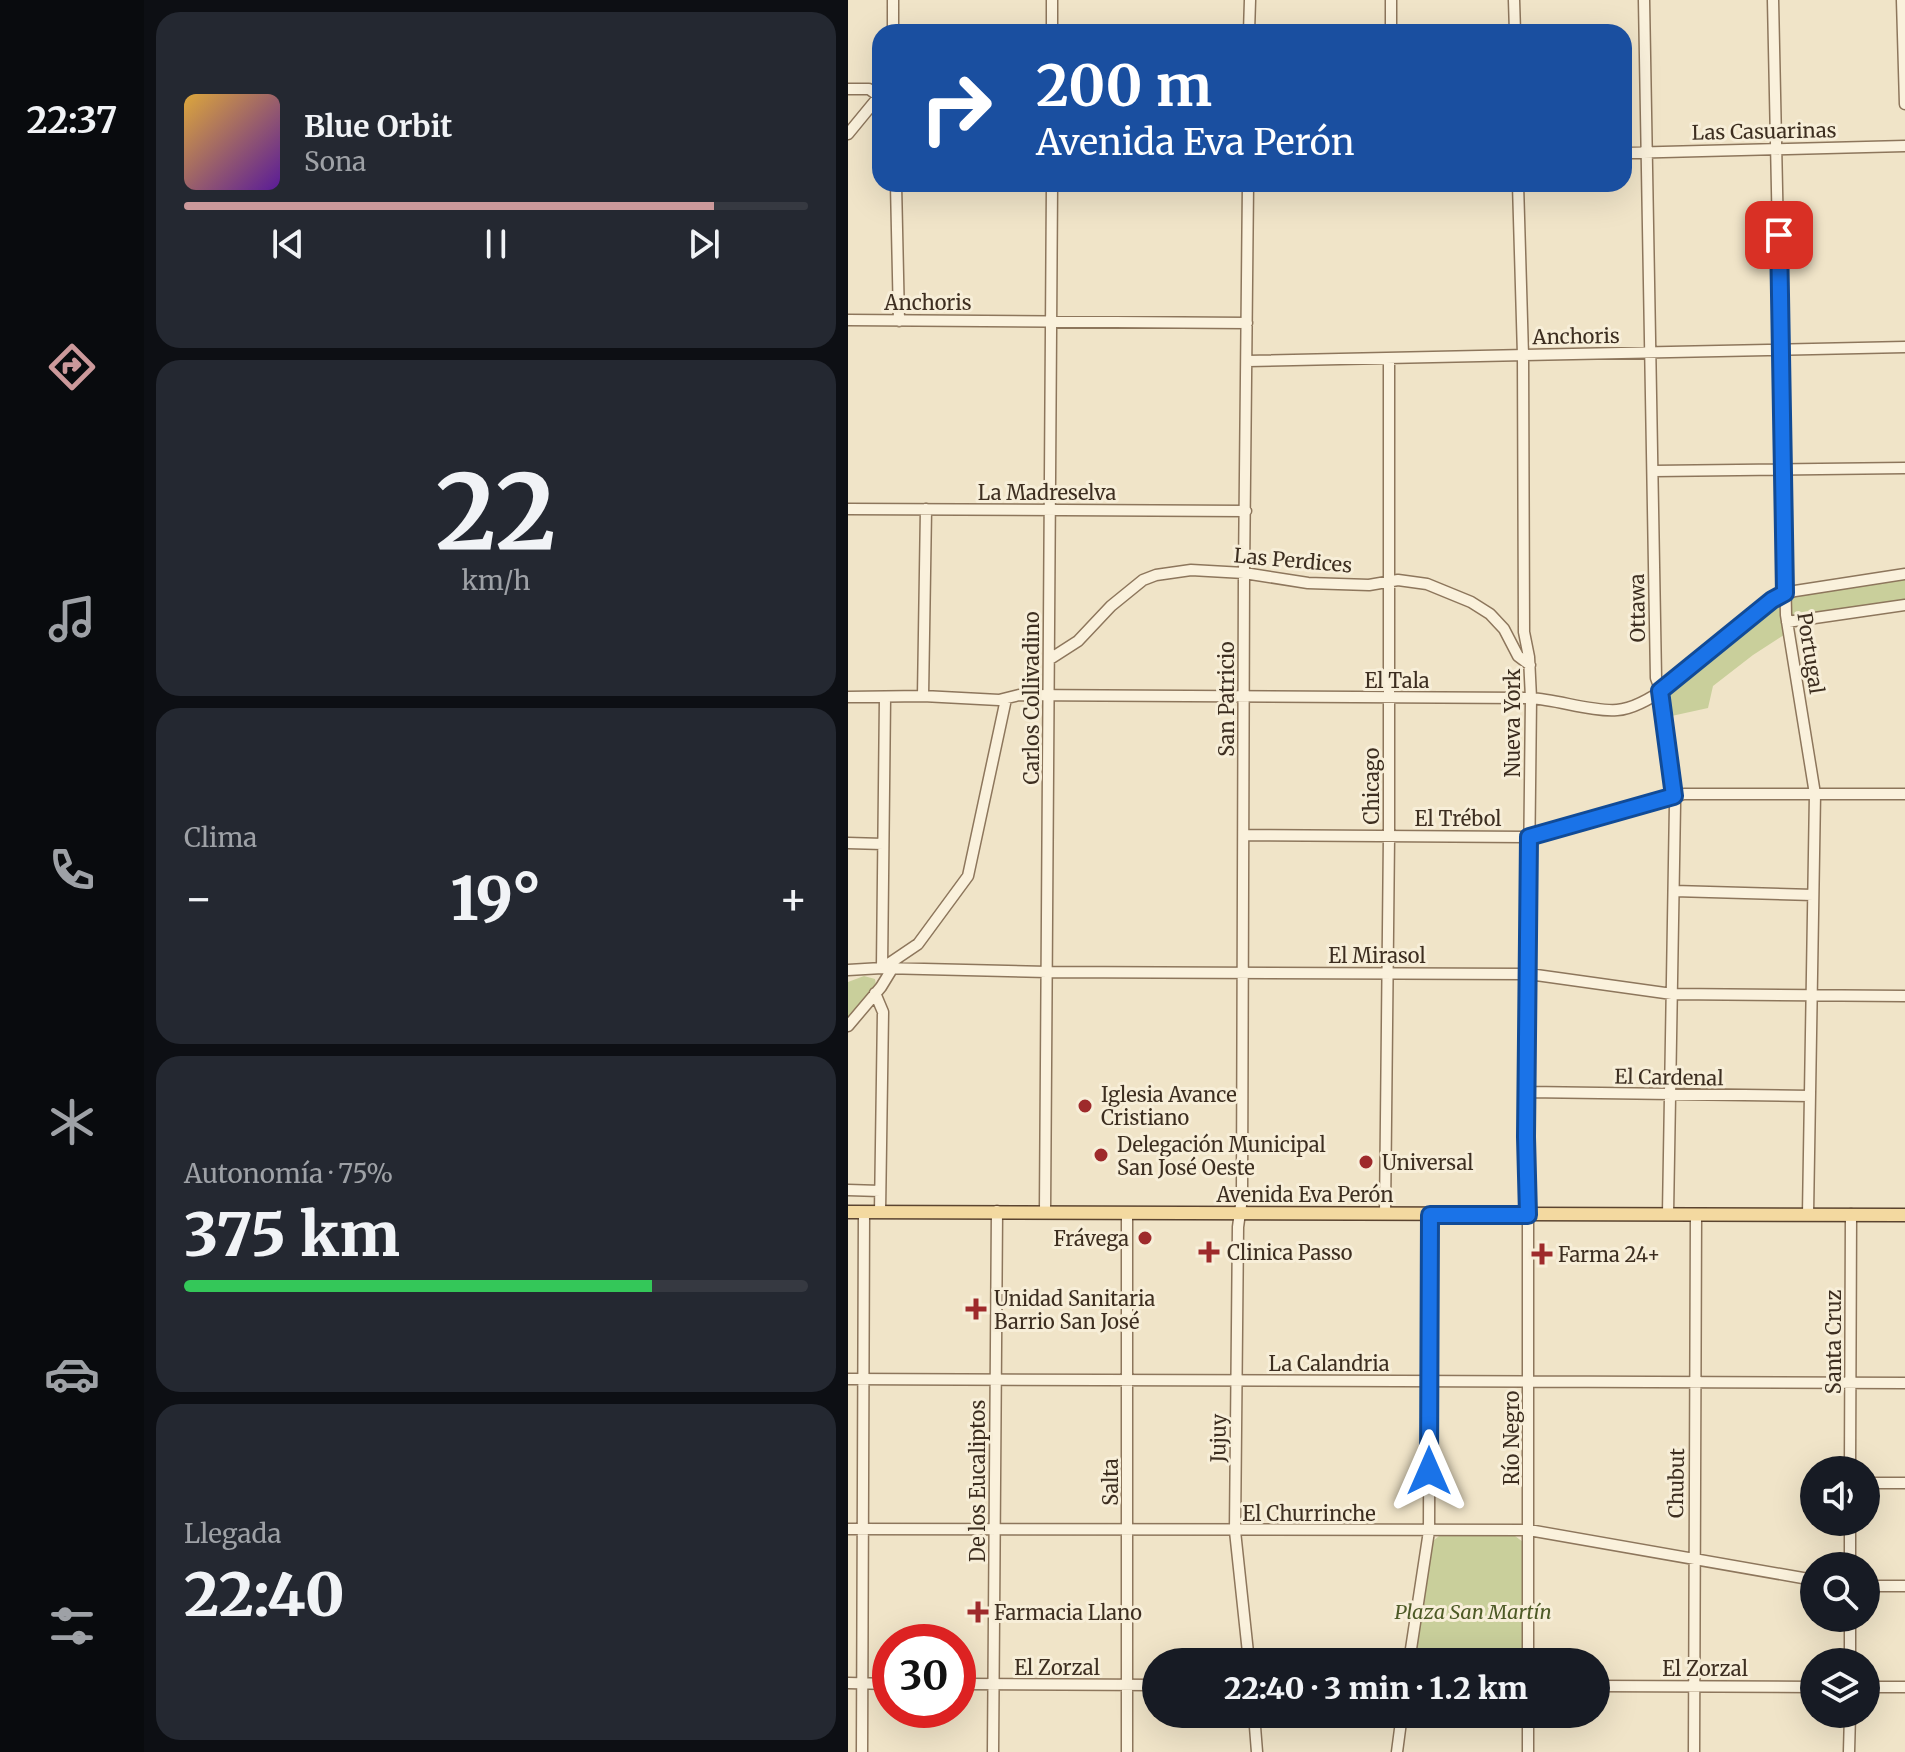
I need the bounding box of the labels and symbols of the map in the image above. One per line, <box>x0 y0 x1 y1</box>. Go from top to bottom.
street label: Las Casuarinas <box>1691 117 1837 145</box>
pin <box>1745 201 1813 269</box>
street label: Anchoris <box>883 290 972 315</box>
street label: Anchoris <box>1531 323 1620 349</box>
street label: La Madreselva <box>978 480 1116 505</box>
street label: Las Perdices <box>1233 542 1353 578</box>
street label: Ottawa <box>1624 573 1650 643</box>
street label: Portugal <box>1792 610 1830 696</box>
street label: Carlos Collivadino <box>1019 611 1044 785</box>
street label: San Patricio <box>1214 641 1239 757</box>
street label: El Tala <box>1364 668 1430 693</box>
street label: Nueva York <box>1500 668 1525 777</box>
street label: Chicago <box>1359 747 1384 824</box>
street label: El Trébol <box>1415 806 1501 831</box>
street label: El Mirasol <box>1328 943 1426 968</box>
street label: El Cardenal <box>1614 1064 1724 1090</box>
place label: Iglesia Avance Cristiano <box>1101 1082 1237 1130</box>
marker: Iglesia Avance Cristiano <box>1076 1097 1094 1115</box>
place label: Delegación Municipal San José Oeste <box>1117 1132 1326 1180</box>
marker: Delegación Municipal San José Oeste <box>1092 1146 1110 1164</box>
place label: Universal <box>1382 1150 1473 1175</box>
marker: Universal <box>1357 1153 1375 1171</box>
street label: Avenida Eva Perón <box>1216 1182 1394 1207</box>
place label: Frávega <box>1054 1226 1129 1251</box>
marker: Frávega <box>1136 1229 1154 1247</box>
place label: Clinica Passo <box>1227 1240 1353 1265</box>
marker: Clinica Passo <box>1198 1241 1220 1263</box>
place label: Farma 24+ <box>1558 1242 1660 1267</box>
marker: Farma 24+ <box>1533 1245 1551 1263</box>
place label: Unidad Sanitaria Barrio San José <box>994 1286 1155 1334</box>
street label: Santa Cruz <box>1821 1290 1846 1394</box>
marker: Unidad Sanitaria Barrio San José <box>965 1298 987 1320</box>
street label: La Calandria <box>1268 1351 1390 1376</box>
street label: Río Negro <box>1499 1390 1524 1485</box>
street label: De los Eucaliptos <box>965 1400 990 1562</box>
street label: Jujuy <box>1205 1413 1231 1464</box>
position arrow <box>1387 1429 1471 1513</box>
street label: Chubut <box>1663 1448 1689 1518</box>
street label: Salta <box>1098 1458 1123 1506</box>
street label: El Churrinche <box>1242 1501 1376 1526</box>
park label: Plaza San Martín <box>1394 1599 1552 1624</box>
place label: Farmacia Llano <box>994 1600 1142 1625</box>
marker: Farmacia Llano <box>969 1603 987 1621</box>
speed limit sign: 30 <box>872 1624 976 1728</box>
street label: El Zorzal <box>1014 1655 1100 1680</box>
street label: El Zorzal <box>1662 1656 1748 1681</box>

